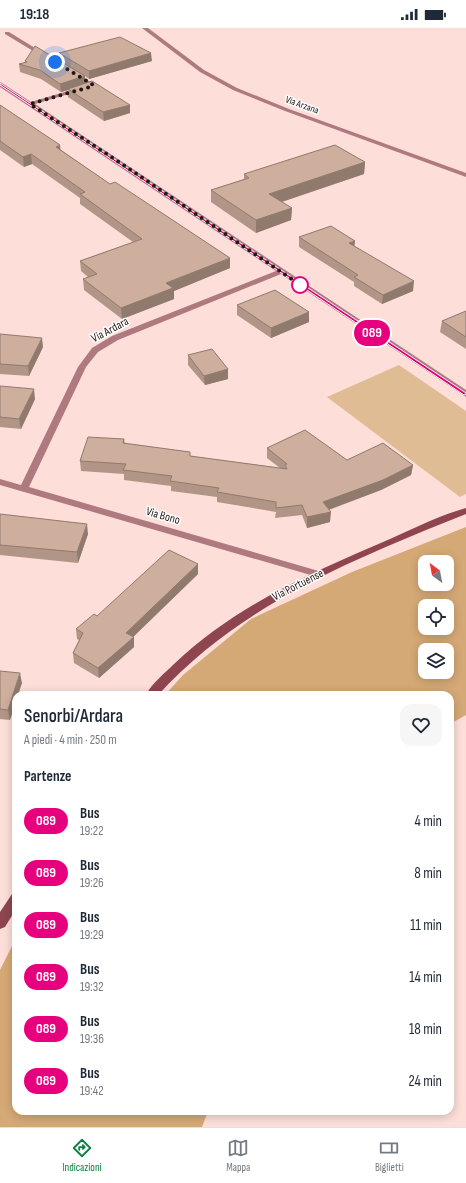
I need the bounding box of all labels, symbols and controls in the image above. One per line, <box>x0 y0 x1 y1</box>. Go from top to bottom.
text: 19:18 <box>20 5 49 24</box>
your location <box>45 52 65 72</box>
street label: Via Arzana <box>284 93 320 117</box>
unlabelled marker <box>291 276 309 294</box>
street label: Via Ardara <box>89 314 132 346</box>
line badge: 089 <box>349 320 395 346</box>
text: 089 <box>362 324 382 341</box>
street label: Via Bono <box>144 504 182 528</box>
north arrow <box>418 555 454 591</box>
map controls <box>418 555 454 679</box>
street label: Via Portuense <box>270 566 326 604</box>
button: locate <box>418 599 454 635</box>
button: layers <box>418 643 454 679</box>
button: heart <box>400 704 442 746</box>
text: Senorbi/Ardara <box>24 705 123 728</box>
text: A piedi · 4 min · 250 m <box>24 732 117 748</box>
text: Partenze <box>24 767 72 786</box>
text: Bus <box>80 804 99 823</box>
text: 089 <box>36 812 56 829</box>
text: 4 min <box>415 812 442 831</box>
text: 19:22 <box>80 823 104 839</box>
text: Bus <box>80 856 99 875</box>
text: 089 <box>36 864 56 881</box>
text: 8 min <box>414 864 442 883</box>
text: 19:26 <box>80 875 104 891</box>
text: Bus <box>80 908 99 927</box>
text: 089 <box>36 916 56 933</box>
text: 11 min <box>410 916 442 935</box>
text: 19:29 <box>80 927 104 943</box>
text: Bus <box>80 960 99 979</box>
text: 089 <box>36 968 56 985</box>
text: 14 min <box>409 968 442 987</box>
text: 19:32 <box>80 979 104 995</box>
text: Bus <box>80 1012 99 1031</box>
text: 089 <box>36 1020 56 1037</box>
text: 18 min <box>409 1020 442 1039</box>
text: 19:36 <box>80 1031 104 1047</box>
text: Bus <box>80 1064 99 1083</box>
text: 089 <box>36 1072 56 1089</box>
text: 24 min <box>408 1072 442 1091</box>
text: 19:42 <box>80 1083 104 1099</box>
tab: Indicazioni <box>62 1137 102 1174</box>
tab: Mappa <box>226 1137 250 1174</box>
tab: Biglietti <box>375 1137 404 1174</box>

